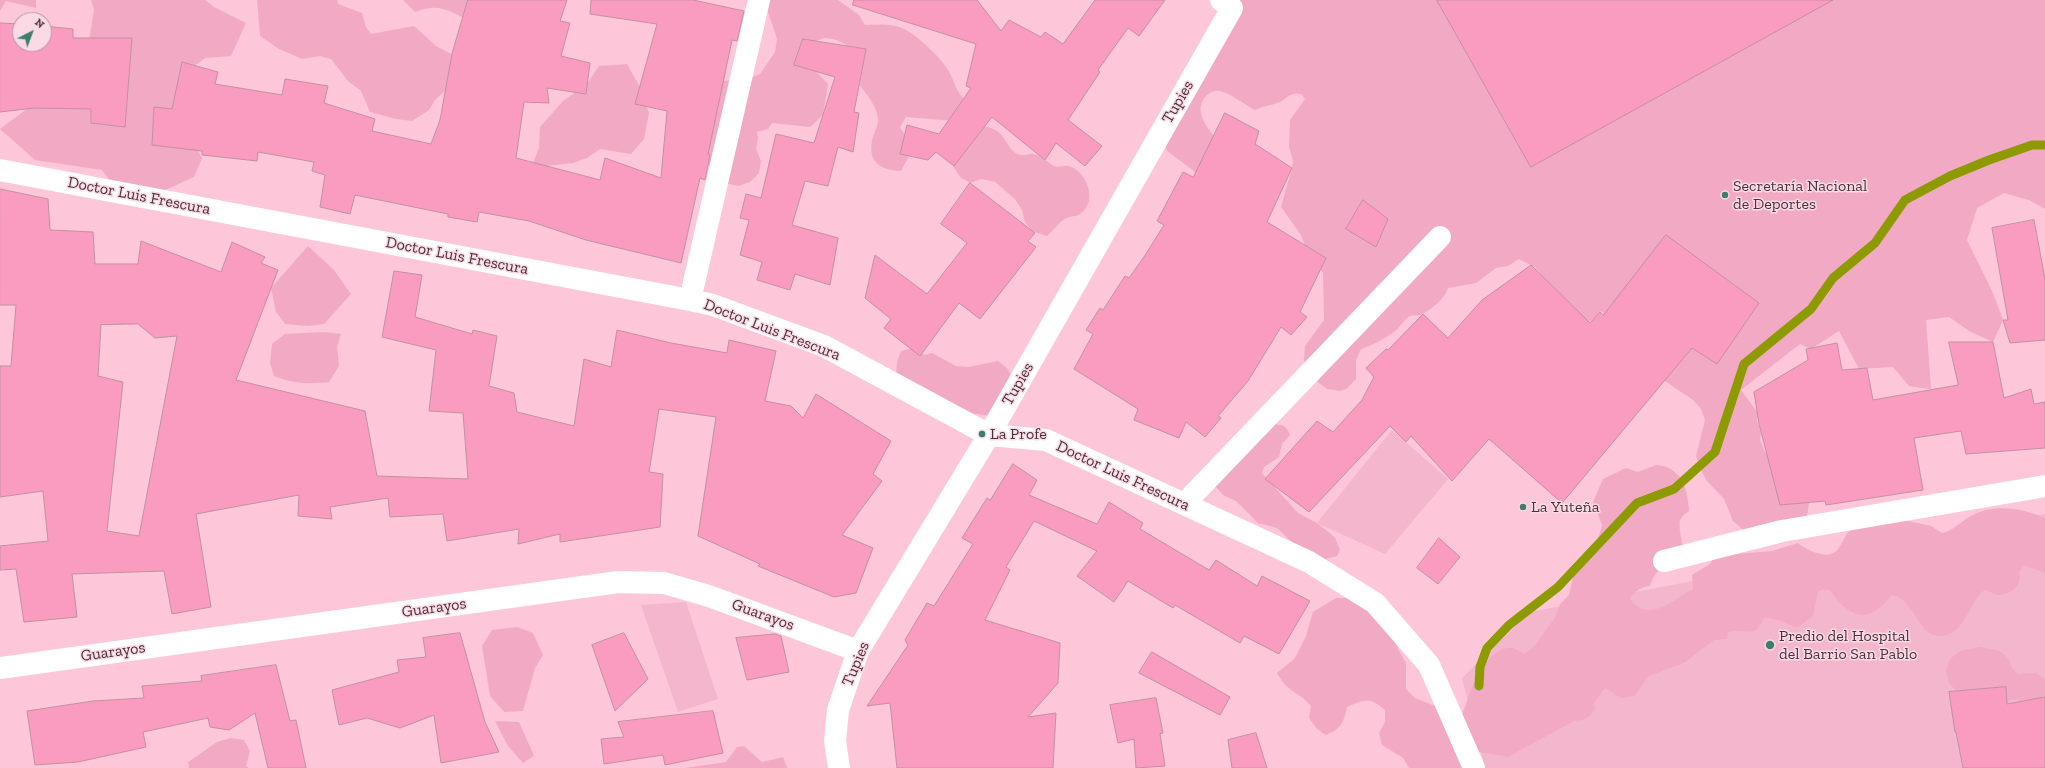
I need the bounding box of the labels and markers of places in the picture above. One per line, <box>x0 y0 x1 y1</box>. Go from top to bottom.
place label: Secretaría Nacional de Deportes <box>1733 176 1867 214</box>
marker: Secretaría Nacional de Deportes <box>1720 190 1730 200</box>
place label: La Profe <box>990 424 1047 444</box>
marker: La Profe <box>977 429 987 439</box>
place label: La Yuteña <box>1531 497 1599 517</box>
marker: La Yuteña <box>1518 502 1528 512</box>
place label: Predio del Hospital del Barrio San Pablo <box>1779 626 1917 664</box>
marker: Predio del Hospital del Barrio San Pablo <box>1764 639 1776 651</box>

